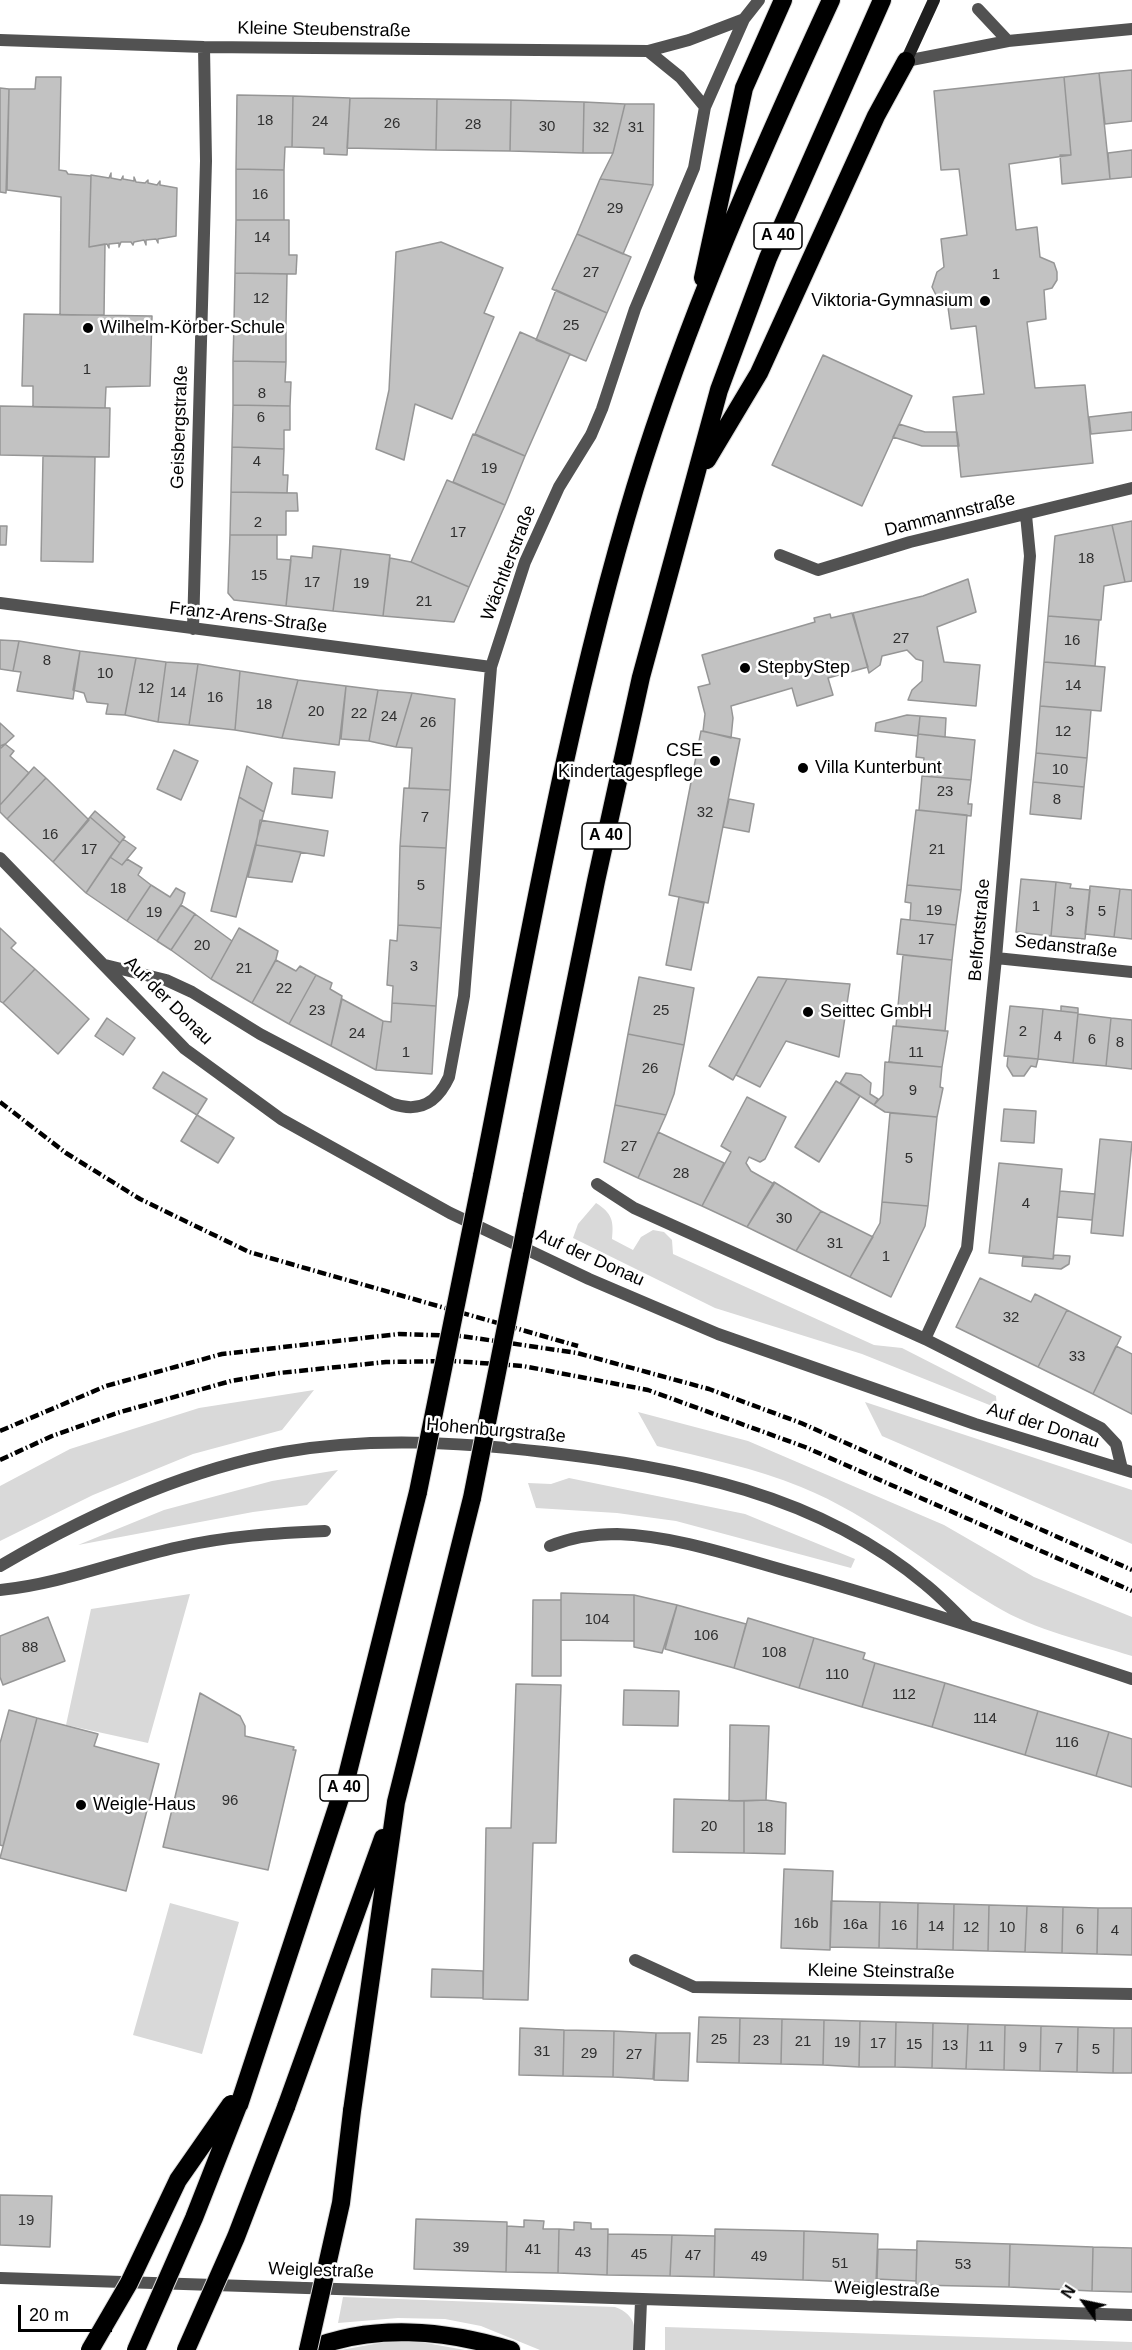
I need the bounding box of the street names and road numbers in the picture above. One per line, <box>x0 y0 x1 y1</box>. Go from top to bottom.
street label: Kleine Steubenstraße <box>237 18 411 42</box>
road number: A 40 <box>754 223 802 249</box>
street label: Geisbergstraße <box>167 365 193 489</box>
street label: Dammannstraße <box>882 488 1018 542</box>
street label: Wächtlerstraße <box>477 502 541 624</box>
street label: Franz-Arens-Straße <box>168 598 328 638</box>
road number: A 40 <box>582 823 630 849</box>
street label: Belfortstraße <box>965 878 995 982</box>
street label: Sedanstraße <box>1014 931 1118 963</box>
street label: Auf der Donau <box>119 952 217 1050</box>
street label: Auf der Donau <box>533 1225 647 1291</box>
street label: Auf der Donau <box>984 1399 1102 1453</box>
street label: Hohenburgstraße <box>425 1414 567 1448</box>
road number: A 40 <box>320 1775 368 1801</box>
street label: Kleine Steinstraße <box>807 1960 955 1984</box>
street label: Weiglestraße <box>268 2258 374 2284</box>
street label: Weiglestraße <box>834 2277 940 2303</box>

